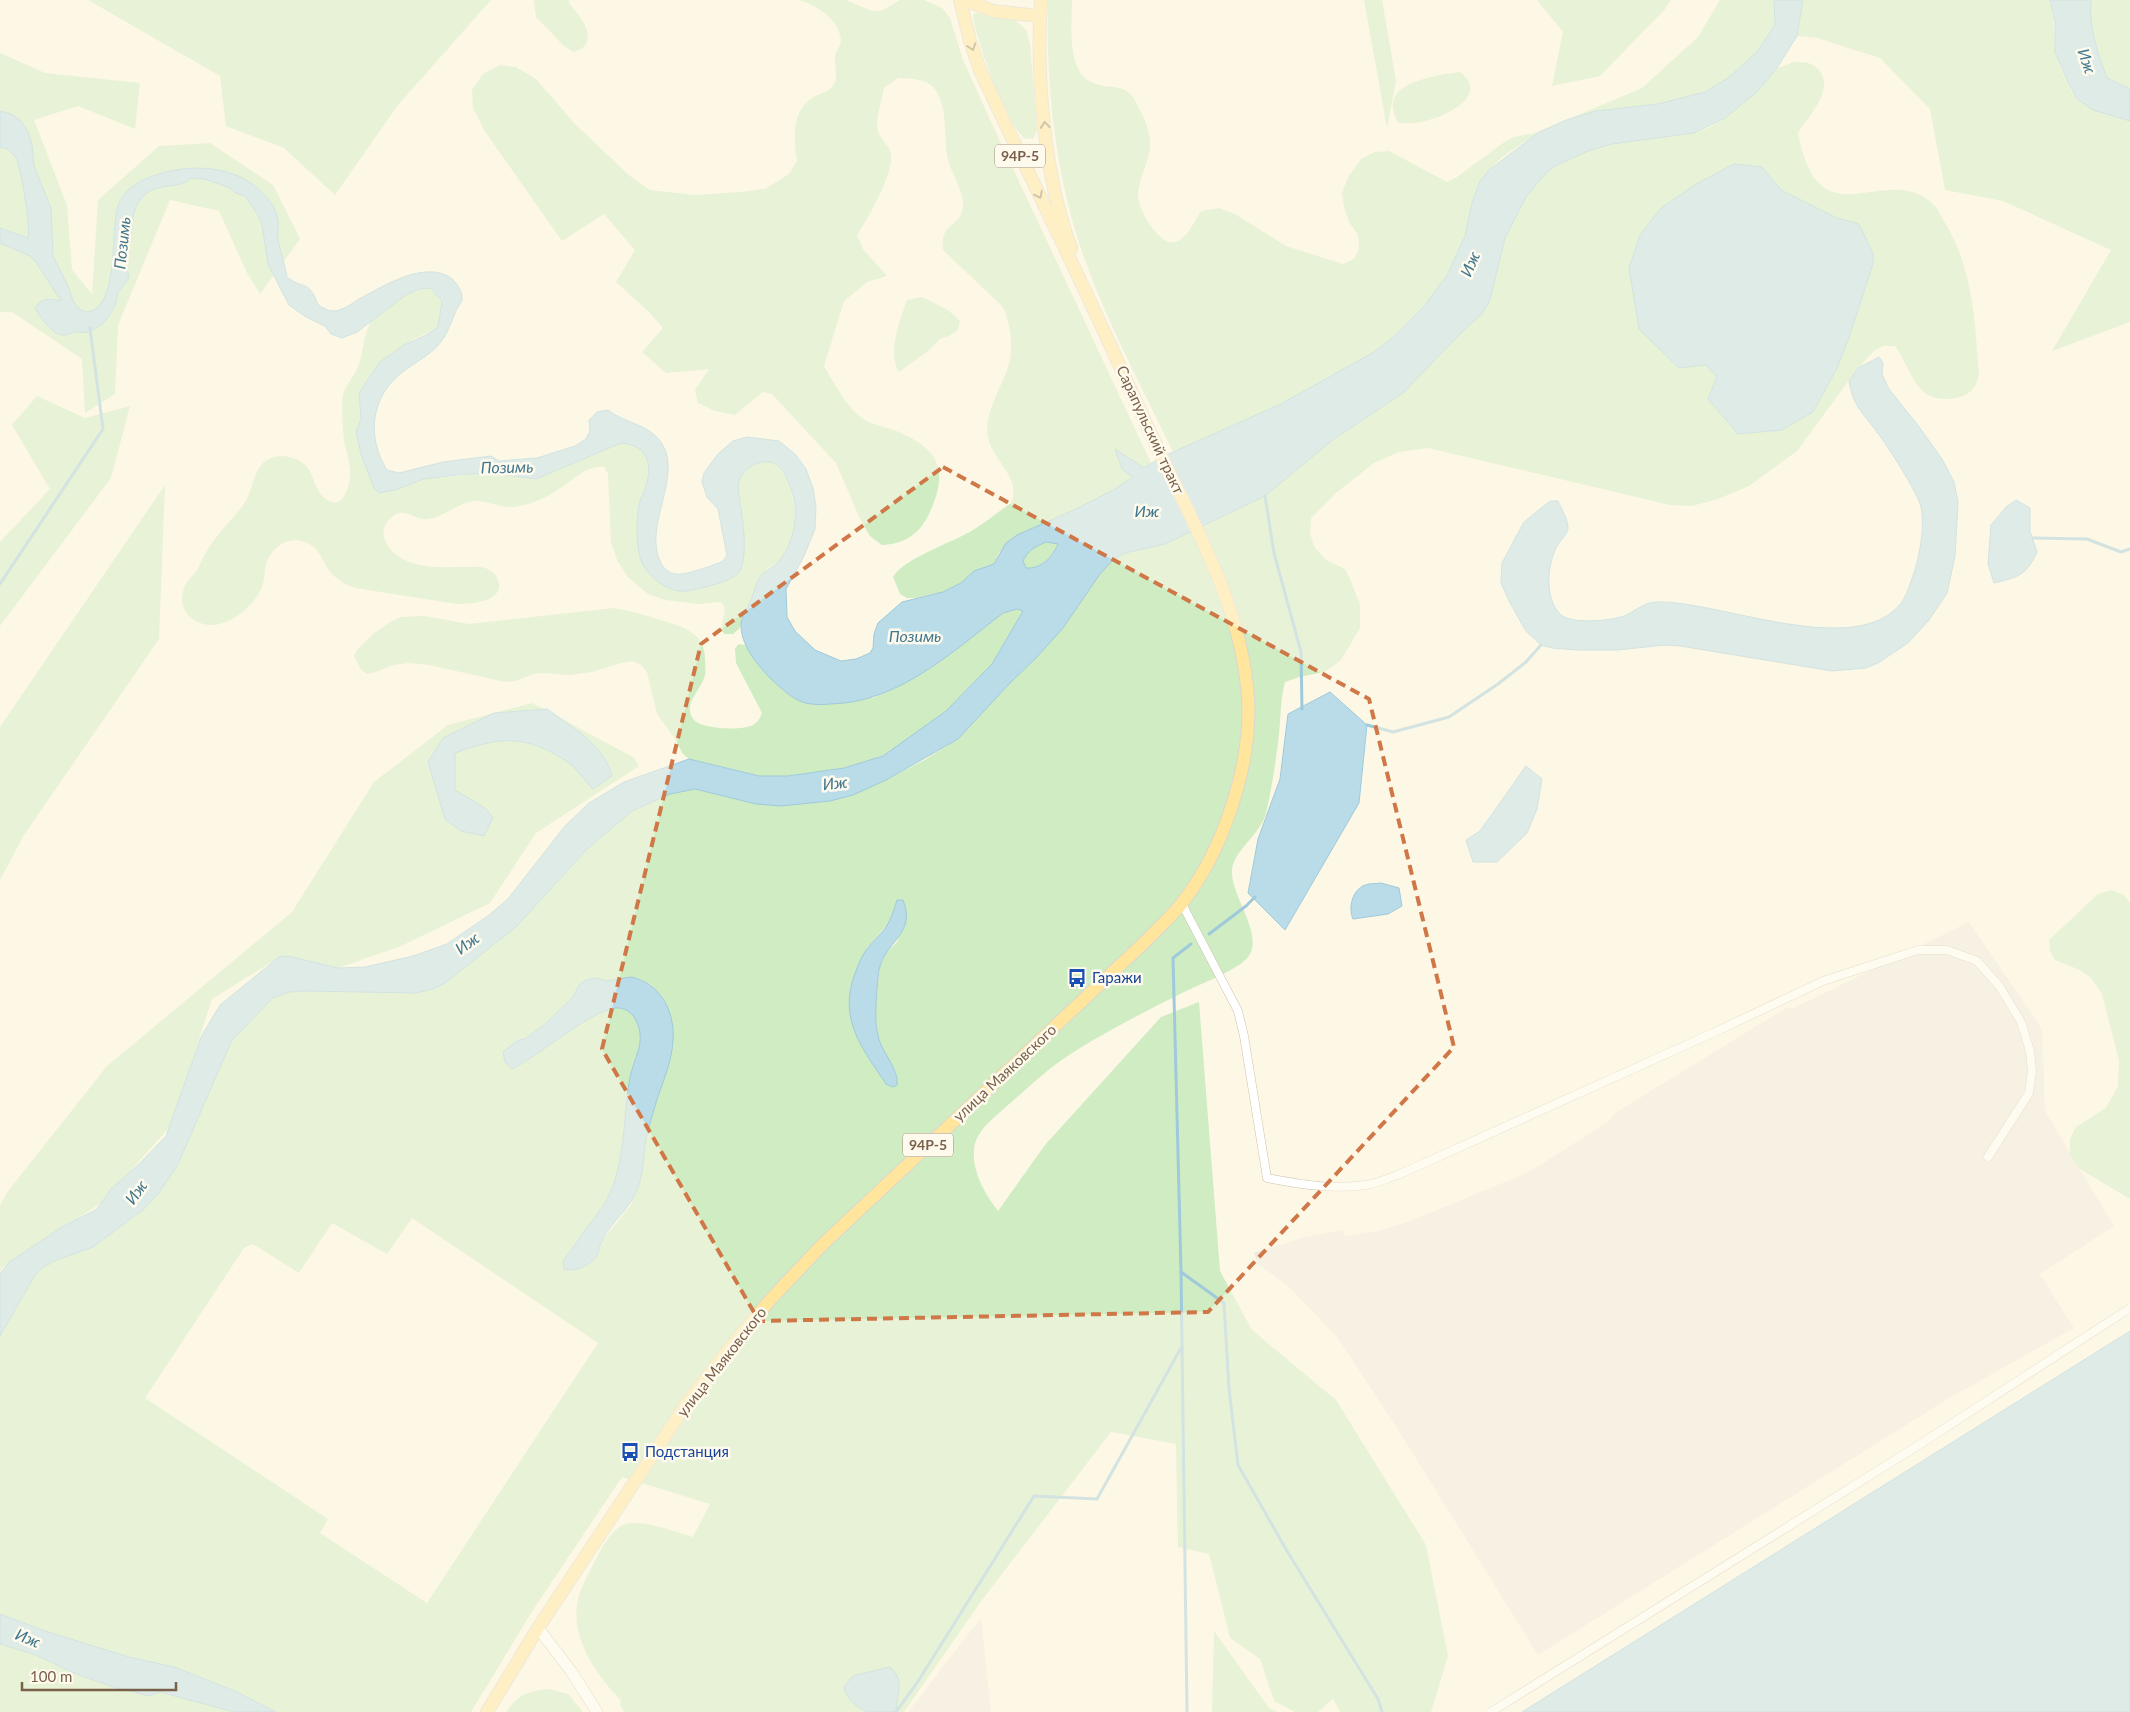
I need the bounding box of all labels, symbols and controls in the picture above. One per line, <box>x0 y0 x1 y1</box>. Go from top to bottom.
one-way arrow <box>966 43 976 51</box>
water label: Иж <box>2074 46 2101 76</box>
one-way arrow <box>1040 121 1051 129</box>
road number: 94Р-5 <box>995 144 1045 168</box>
one-way arrow <box>1033 190 1043 199</box>
water label: Позимь <box>109 216 134 270</box>
water label: Иж <box>1456 248 1483 279</box>
street label: Сарапульский тракт <box>1113 363 1189 497</box>
water label: Позимь <box>481 457 533 476</box>
water label: Иж <box>1134 501 1160 520</box>
water label: Позимь <box>889 626 941 645</box>
water label: Иж <box>821 772 848 793</box>
water label: Иж <box>451 928 482 958</box>
bus stop icon: Гаражи <box>1066 967 1088 989</box>
place label: Гаражи <box>1092 968 1142 986</box>
street label: улица Маяковского <box>949 1020 1060 1125</box>
road number: 94Р-5 <box>903 1134 953 1156</box>
water label: Иж <box>121 1176 151 1207</box>
street label: улица Маяковского <box>673 1303 770 1420</box>
bus stop icon: Подстанция <box>619 1441 641 1463</box>
place label: Подстанция <box>645 1442 729 1460</box>
water label: Иж <box>13 1624 43 1651</box>
scale bar <box>22 1660 176 1692</box>
text: 100 m <box>30 1667 72 1685</box>

